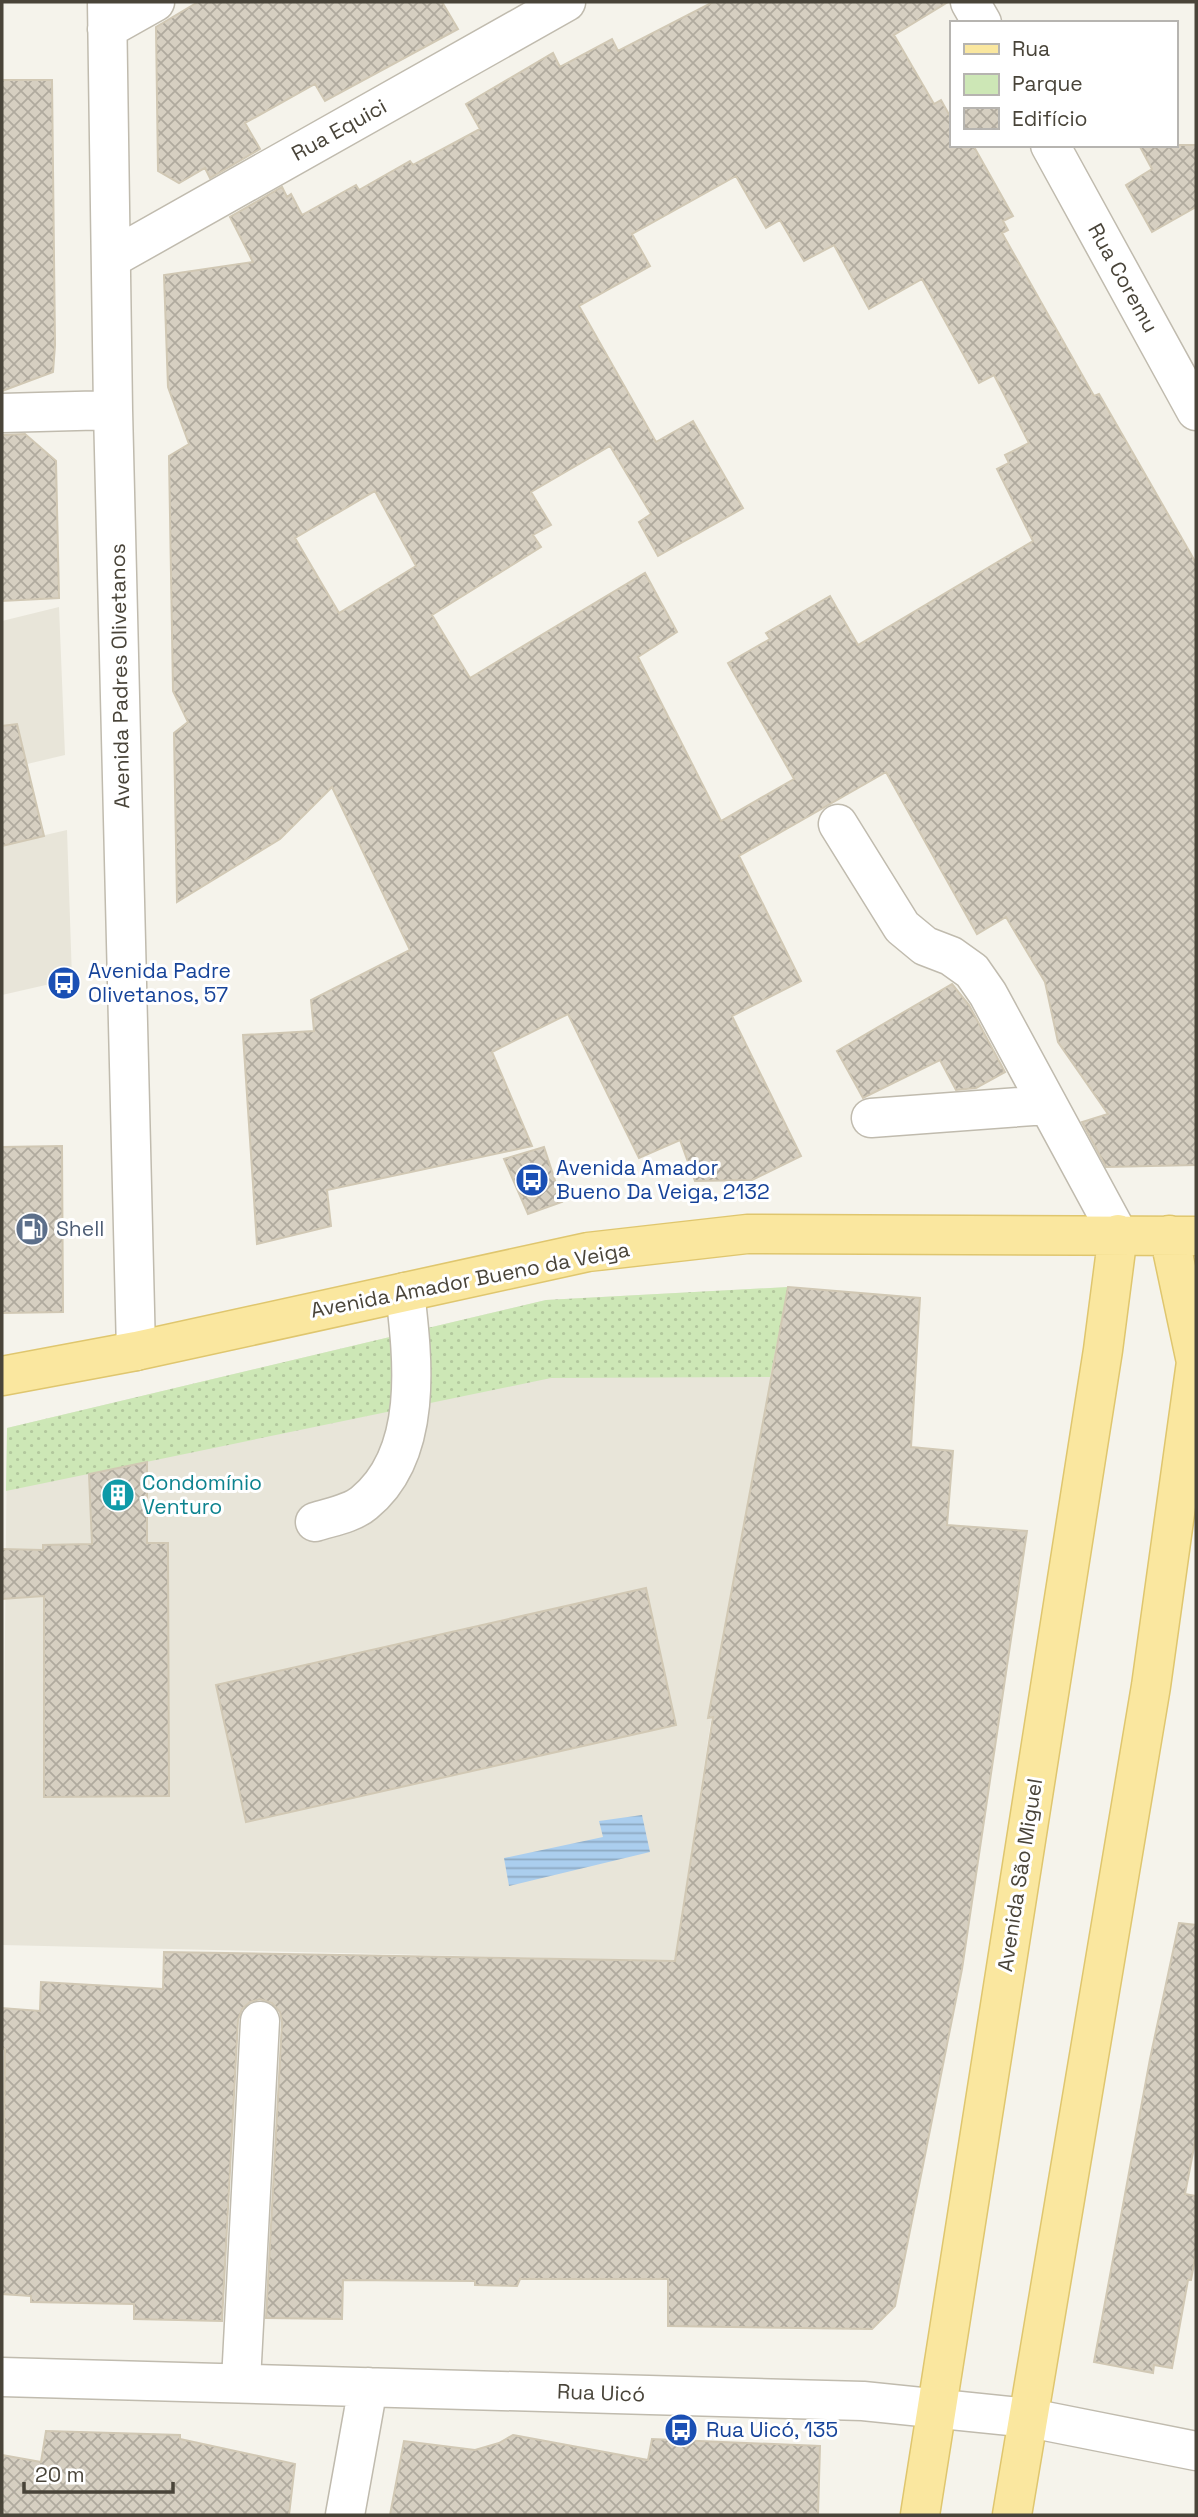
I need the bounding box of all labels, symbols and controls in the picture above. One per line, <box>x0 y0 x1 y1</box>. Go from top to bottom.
legend <box>950 21 1177 147</box>
text: Rua <box>1012 35 1050 62</box>
text: Parque <box>1012 70 1083 97</box>
street label: Rua Equici <box>286 92 391 167</box>
text: Edifício <box>1012 105 1088 132</box>
street label: Rua Coremu <box>1082 218 1165 337</box>
street label: Avenida Padres Olivetanos <box>104 543 135 809</box>
place label: Avenida Padre Olivetanos, 57 <box>88 957 231 1008</box>
bus stop icon: Avenida Padre Olivetanos, 57 <box>45 964 83 1002</box>
place label: Avenida Amador Bueno Da Veiga, 2132 <box>556 1154 770 1205</box>
bus stop icon: Avenida Amador Bueno Da Veiga, 2132 <box>513 1161 551 1199</box>
fuel station icon: Shell <box>13 1210 51 1248</box>
place label: Shell <box>56 1215 104 1242</box>
street label: Avenida Amador Bueno da Veiga <box>308 1235 632 1324</box>
place label: Condomínio Venturo <box>142 1469 262 1520</box>
building icon: Condomínio Venturo <box>99 1476 137 1514</box>
street label: Avenida São Miguel <box>991 1776 1048 1974</box>
street label: Rua Uicó <box>556 2377 646 2408</box>
bus stop icon: Rua Uicó, 135 <box>662 2411 700 2449</box>
place label: Rua Uicó, 135 <box>706 2416 838 2443</box>
scale bar <box>24 2450 173 2494</box>
text: 20 m <box>35 2461 85 2488</box>

